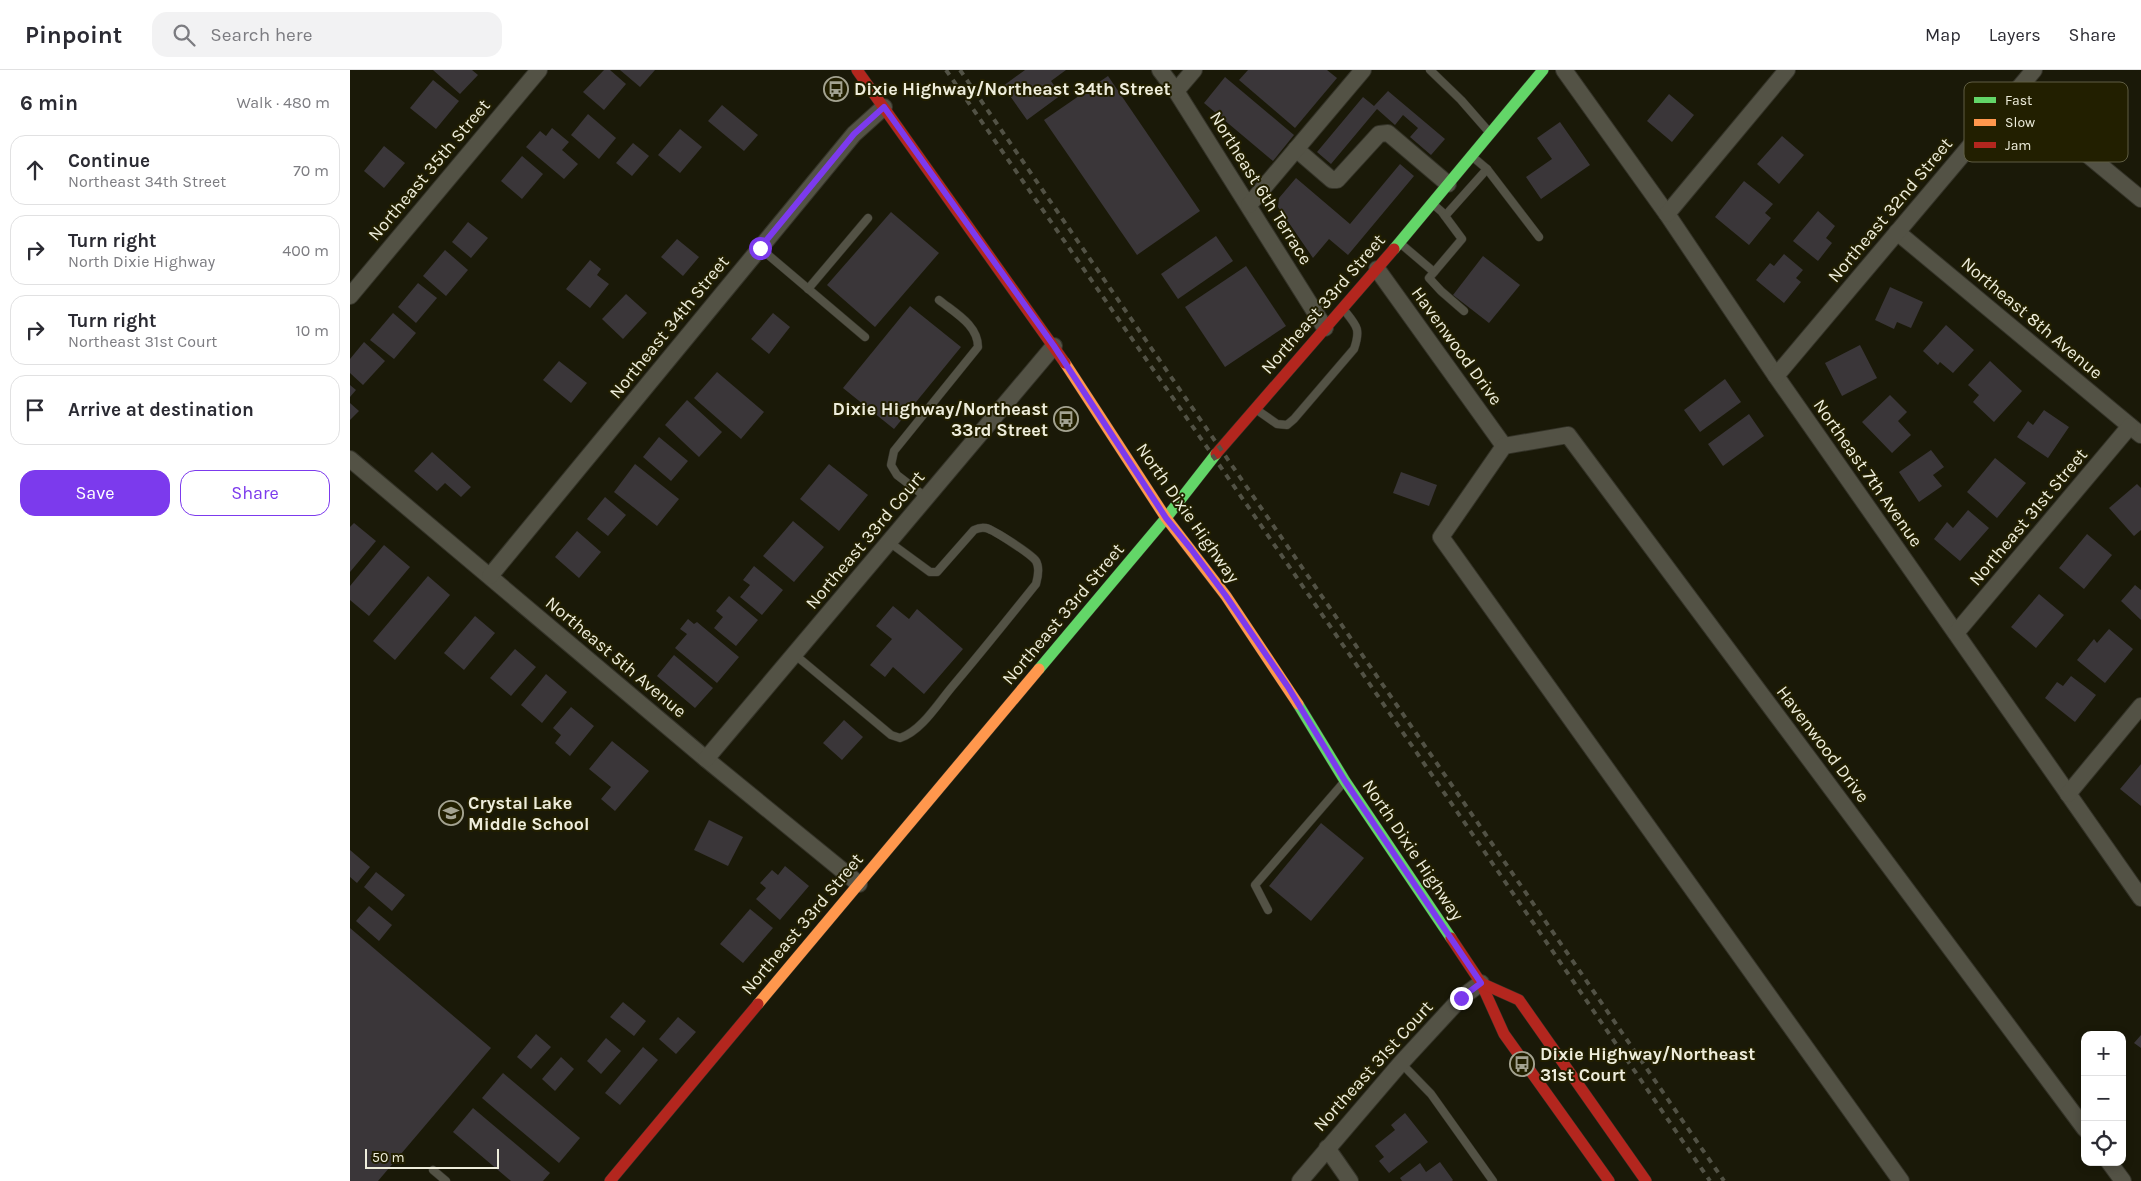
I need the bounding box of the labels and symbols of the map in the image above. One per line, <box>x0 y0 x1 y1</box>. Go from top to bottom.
bus stop icon: Dixie Highway/Northeast 34th Street <box>823 76 849 102</box>
place label: Dixie Highway/Northeast 34th Street <box>854 78 1171 100</box>
legend <box>1964 82 2128 162</box>
text: Fast <box>2005 92 2032 109</box>
street label: Northeast 35th Street <box>363 95 495 245</box>
street label: Northeast 6th Terrace <box>1205 107 1317 269</box>
text: Slow <box>2005 114 2035 131</box>
street label: Northeast 32nd Street <box>1823 133 1957 287</box>
text: Jam <box>2005 137 2031 154</box>
street label: Northeast 33rd Street <box>1256 229 1390 378</box>
route start <box>749 237 772 260</box>
street label: Northeast 34th Street <box>604 251 734 403</box>
street label: Northeast 8th Avenue <box>1957 252 2107 384</box>
street label: Havenwood Drive <box>1407 283 1507 409</box>
street label: Northeast 7th Avenue <box>1809 395 1927 551</box>
place label: Dixie Highway/Northeast 33rd Street <box>833 398 1048 441</box>
bus stop icon: Dixie Highway/Northeast 33rd Street <box>1053 406 1079 432</box>
street label: North Dixie Highway <box>1131 439 1245 588</box>
street label: Northeast 31st Street <box>1964 444 2092 590</box>
street label: Northeast 33rd Court <box>801 466 929 614</box>
street label: Northeast 33rd Street <box>997 539 1129 689</box>
street label: Northeast 5th Avenue <box>541 592 691 722</box>
street label: Havenwood Drive <box>1772 681 1874 807</box>
street label: North Dixie Highway <box>1358 775 1469 925</box>
place label: Crystal Lake Middle School <box>468 792 589 835</box>
school or university icon: Crystal Lake Middle School <box>438 800 464 826</box>
street label: Northeast 33rd Street <box>736 849 868 999</box>
route end <box>1450 987 1473 1010</box>
street label: Northeast 31st Court <box>1309 996 1438 1136</box>
place label: Dixie Highway/Northeast 31st Court <box>1540 1043 1755 1086</box>
bus stop icon: Dixie Highway/Northeast 31st Court <box>1509 1051 1535 1077</box>
scale bar <box>365 1146 499 1169</box>

